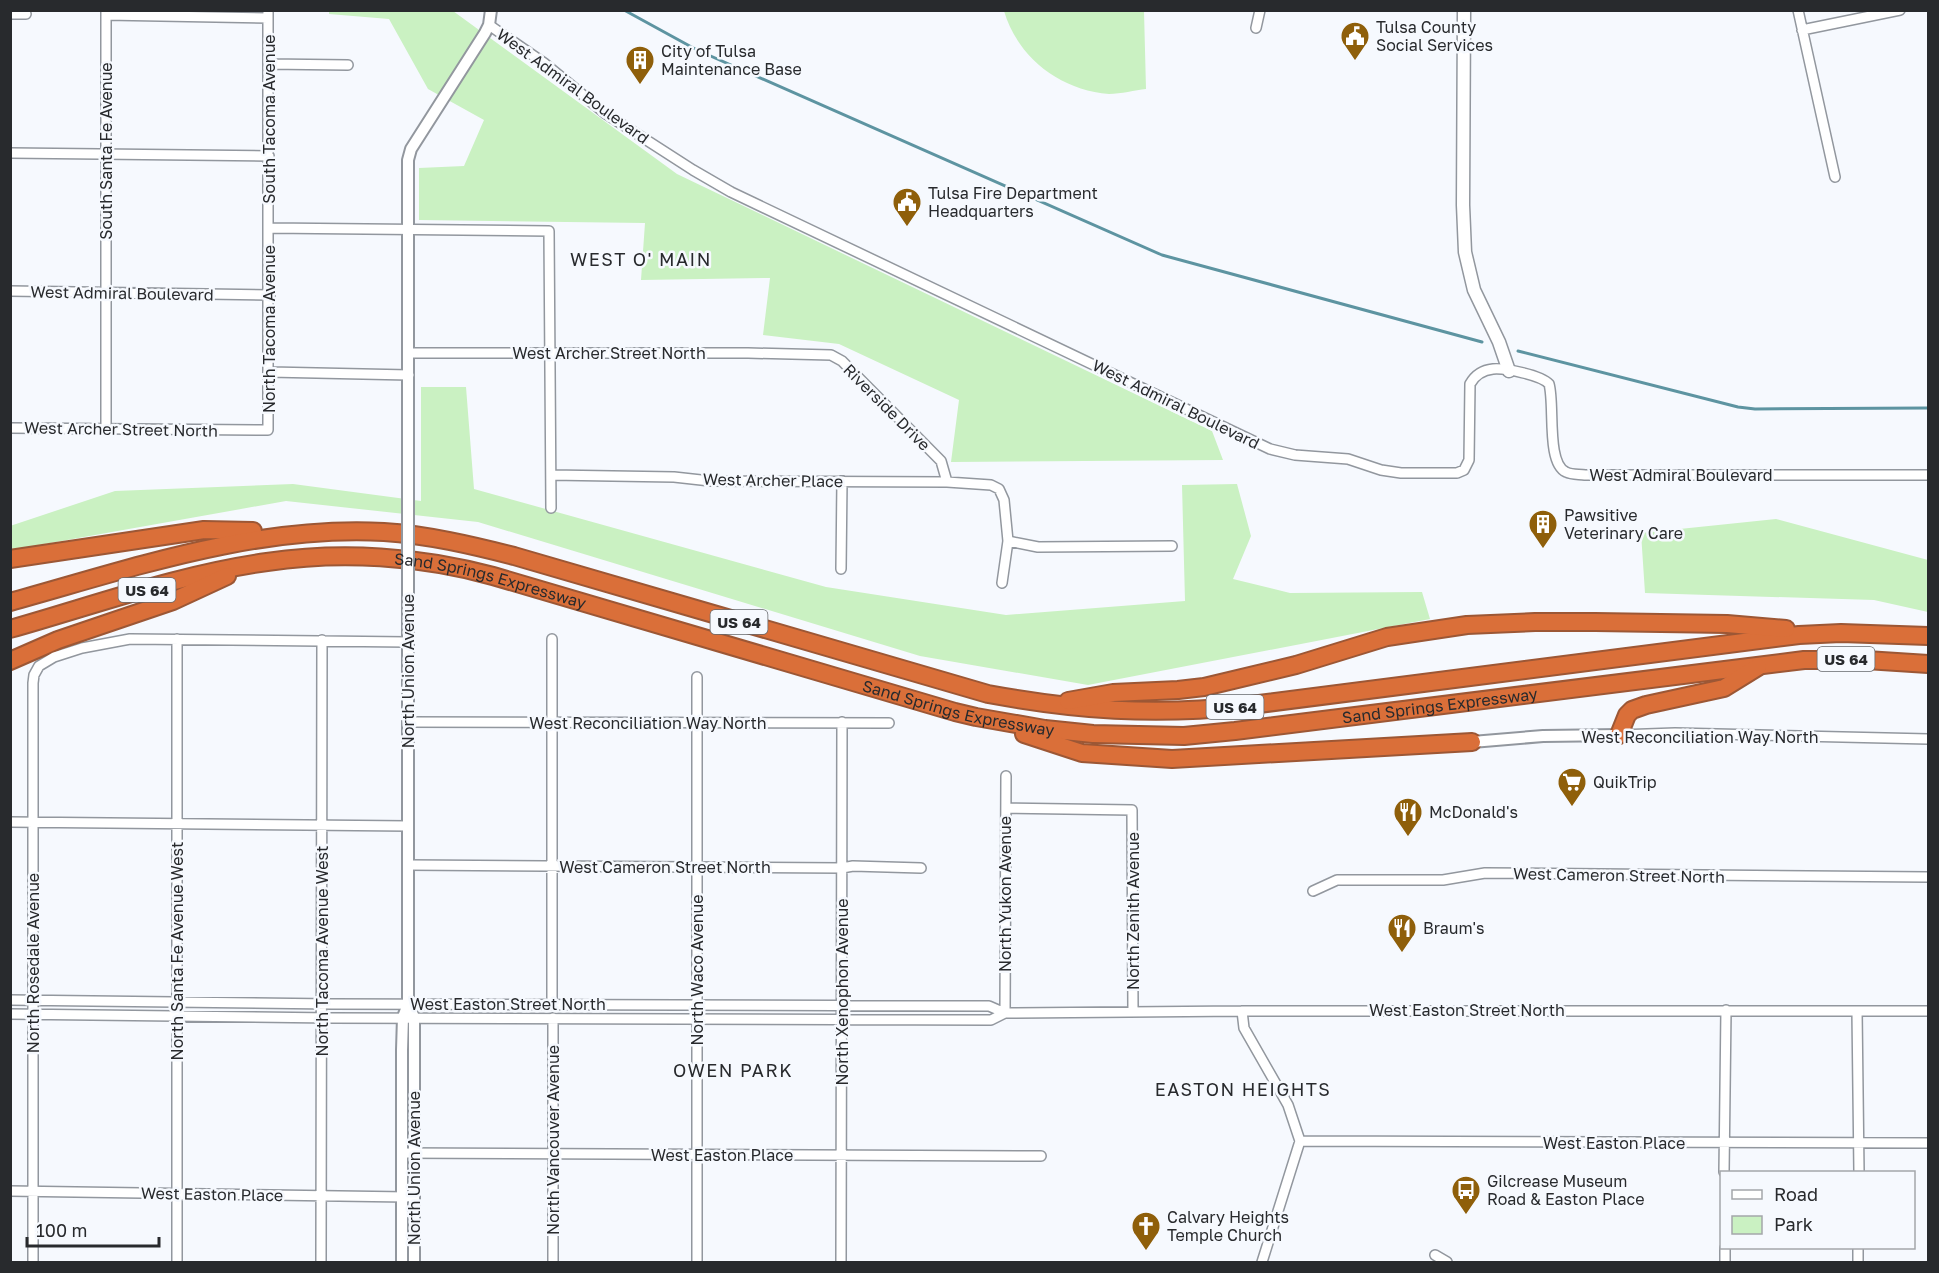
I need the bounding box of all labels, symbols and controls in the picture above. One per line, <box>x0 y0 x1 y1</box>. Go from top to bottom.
place label: Tulsa County Social Services <box>1376 17 1493 55</box>
public building icon: Tulsa County Social Services <box>1339 20 1371 62</box>
street label: West Admiral Boulevard <box>493 24 653 148</box>
street label: South Tacoma Avenue <box>259 34 279 204</box>
place label: City of Tulsa Maintenance Base <box>661 41 802 79</box>
building icon: City of Tulsa Maintenance Base <box>624 44 656 86</box>
street label: South Santa Fe Avenue <box>96 62 116 240</box>
place label: Tulsa Fire Department Headquarters <box>928 183 1098 221</box>
public building icon: Tulsa Fire Department Headquarters <box>891 186 923 228</box>
street label: North Tacoma Avenue <box>259 245 279 413</box>
district label: WEST O' MAIN <box>570 248 712 270</box>
street label: West Admiral Boulevard <box>30 281 214 305</box>
street label: West Archer Street North <box>512 343 706 363</box>
street label: West Admiral Boulevard <box>1089 355 1263 453</box>
street label: Riverside Drive <box>839 359 935 455</box>
street label: West Archer Street North <box>24 417 218 441</box>
street label: West Admiral Boulevard <box>1589 465 1773 485</box>
street label: West Archer Place <box>703 469 843 491</box>
place label: Pawsitive Veterinary Care <box>1564 505 1683 543</box>
building icon: Pawsitive Veterinary Care <box>1527 508 1559 550</box>
street label: Sand Springs Expressway <box>393 548 589 613</box>
road number: US 64 <box>118 578 176 602</box>
street label: North Union Avenue <box>398 594 418 748</box>
road number: US 64 <box>710 610 768 634</box>
road number: US 64 <box>1818 647 1874 671</box>
street label: Sand Springs Expressway <box>860 675 1055 740</box>
street label: Sand Springs Expressway <box>1341 683 1539 728</box>
road number: US 64 <box>1206 695 1264 719</box>
street label: West Reconciliation Way North <box>529 713 767 733</box>
street label: West Reconciliation Way North <box>1581 727 1819 747</box>
supermarket icon: QuikTrip <box>1556 766 1588 808</box>
place label: QuikTrip <box>1593 772 1657 792</box>
restaurant icon: McDonald's <box>1392 796 1424 838</box>
place label: McDonald's <box>1429 802 1518 822</box>
street label: North Yukon Avenue <box>995 816 1015 972</box>
street label: North Zenith Avenue <box>1123 832 1143 990</box>
street label: North Santa Fe Avenue West <box>167 842 187 1060</box>
street label: North Tacoma Avenue West <box>312 846 332 1056</box>
street label: West Cameron Street North <box>559 857 771 877</box>
street label: West Cameron Street North <box>1513 863 1725 887</box>
street label: North Rosedale Avenue <box>23 873 43 1053</box>
street label: North Waco Avenue <box>687 894 707 1046</box>
street label: North Xenophon Avenue <box>832 898 852 1086</box>
restaurant icon: Braum's <box>1386 912 1418 954</box>
place label: Braum's <box>1423 918 1485 938</box>
street label: West Easton Street North <box>410 994 606 1014</box>
street label: West Easton Street North <box>1369 1000 1565 1020</box>
street label: North Vancouver Avenue <box>543 1045 563 1235</box>
district label: OWEN PARK <box>673 1059 793 1081</box>
district label: EASTON HEIGHTS <box>1155 1078 1331 1100</box>
street label: North Union Avenue <box>404 1091 424 1245</box>
street label: West Easton Place <box>1543 1133 1685 1153</box>
street label: West Easton Place <box>651 1145 793 1165</box>
place label: Gilcrease Museum Road & Easton Place <box>1487 1171 1645 1209</box>
legend <box>1720 1171 1915 1249</box>
bus stop icon: Gilcrease Museum Road & Easton Place <box>1450 1174 1482 1216</box>
street label: West Easton Place <box>141 1183 283 1205</box>
text: Road <box>1774 1183 1818 1205</box>
place label: Calvary Heights Temple Church <box>1167 1207 1289 1245</box>
scale bar <box>27 1210 159 1248</box>
church icon: Calvary Heights Temple Church <box>1130 1210 1162 1252</box>
text: Park <box>1774 1213 1813 1235</box>
text: 100 m <box>36 1219 87 1241</box>

